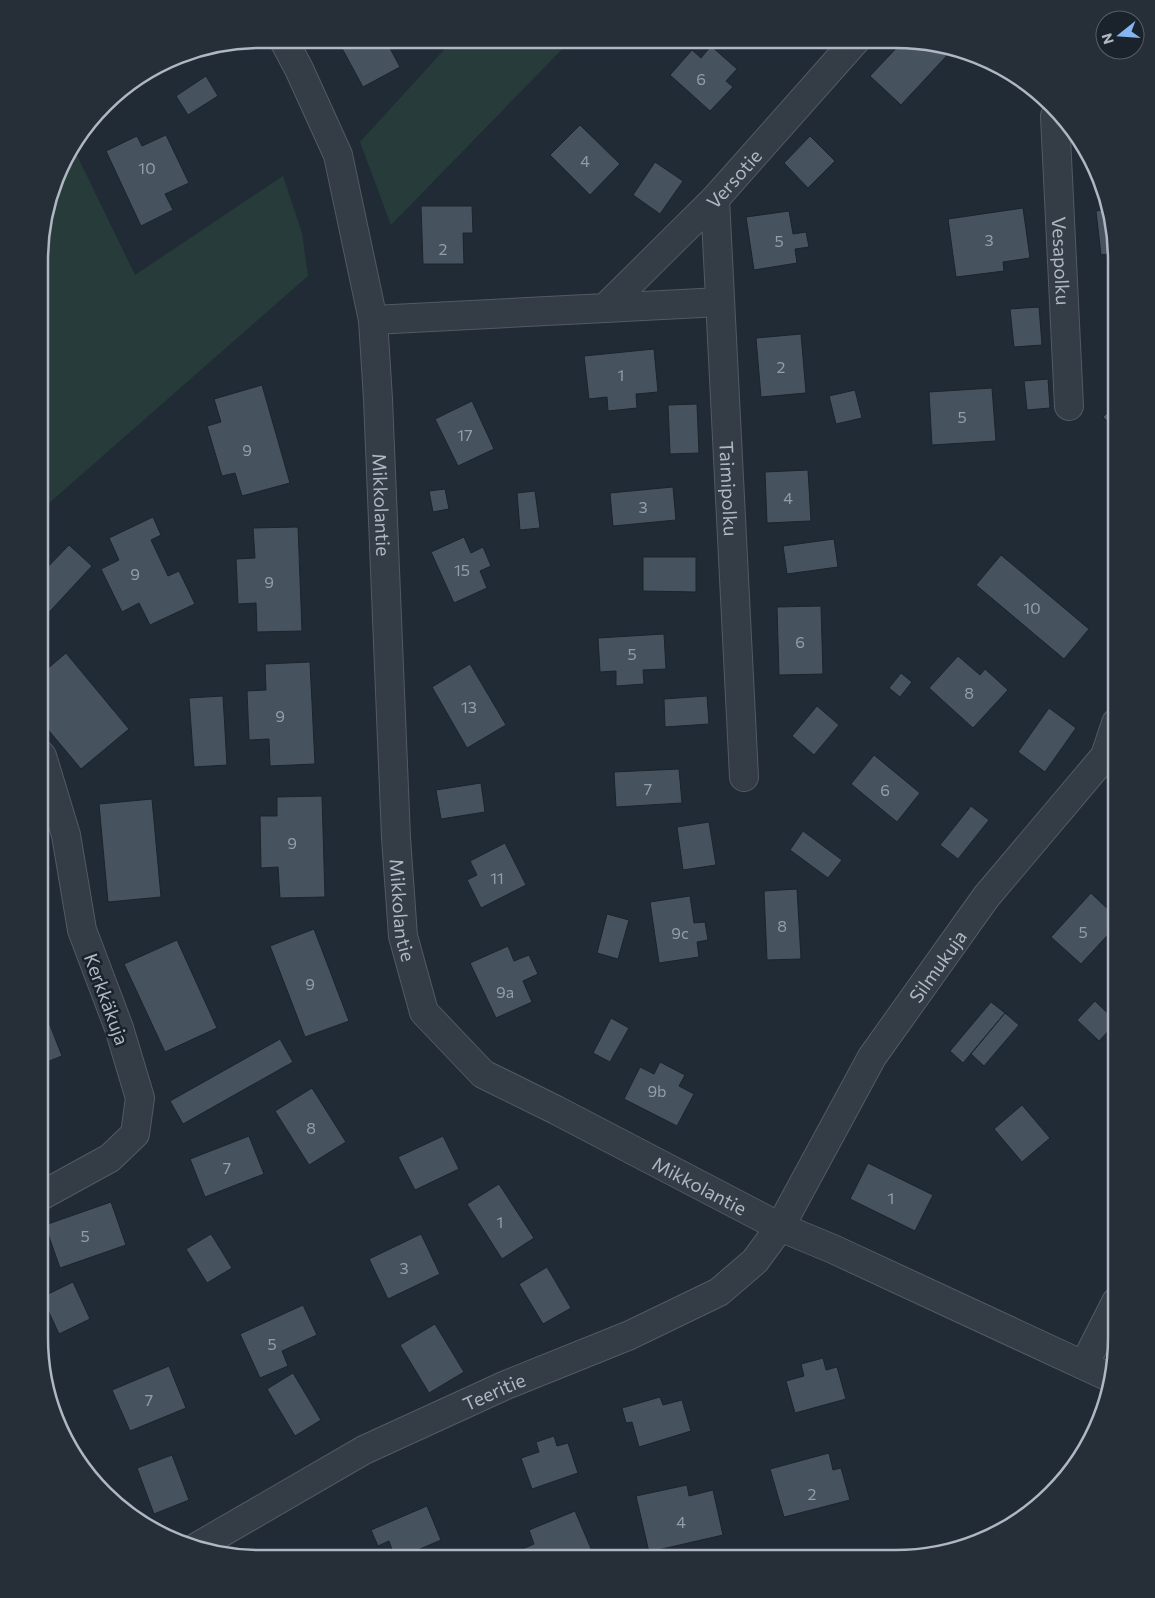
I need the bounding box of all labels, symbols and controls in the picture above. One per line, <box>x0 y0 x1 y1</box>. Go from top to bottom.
north arrow <box>1095 10 1145 60</box>
text: N <box>1097 31 1117 46</box>
house number: 6 <box>696 69 706 88</box>
street label: Versotie <box>701 144 766 213</box>
house number: 4 <box>580 151 590 170</box>
house number: 10 <box>138 158 156 177</box>
street label: Vesapolku <box>1048 216 1076 306</box>
house number: 3 <box>984 230 994 249</box>
house number: 5 <box>774 231 784 250</box>
house number: 2 <box>439 239 448 258</box>
house number: 2 <box>777 357 786 376</box>
house number: 1 <box>618 365 624 384</box>
house number: 5 <box>957 407 967 426</box>
house number: 17 <box>457 425 473 444</box>
house number: 9 <box>242 440 252 459</box>
street label: Taimipolku <box>716 441 743 537</box>
street label: Mikkolantie <box>369 453 396 557</box>
house number: 4 <box>783 488 793 507</box>
house number: 3 <box>638 497 648 516</box>
house number: 15 <box>454 560 470 579</box>
house number: 9 <box>130 564 140 583</box>
house number: 9 <box>264 572 274 591</box>
house number: 10 <box>1023 598 1041 617</box>
house number: 6 <box>795 632 805 651</box>
house number: 5 <box>627 644 637 663</box>
house number: 8 <box>964 683 974 702</box>
house number: 13 <box>461 697 477 716</box>
house number: 9 <box>275 706 285 725</box>
house number: 7 <box>644 779 652 798</box>
house number: 6 <box>880 780 890 799</box>
house number: 9 <box>287 833 297 852</box>
street label: Mikkolantie <box>386 858 421 964</box>
house number: 11 <box>490 868 504 887</box>
house number: 8 <box>777 916 787 935</box>
house number: 5 <box>1078 922 1088 941</box>
house number: 9c <box>671 923 689 942</box>
street label: Silmukuja <box>903 925 971 1007</box>
street label: Kerkkäkuja <box>80 950 134 1048</box>
house number: 9 <box>305 974 315 993</box>
house number: 9a <box>496 982 514 1001</box>
house number: 9b <box>647 1081 667 1100</box>
house number: 8 <box>306 1118 316 1137</box>
street label: Mikkolantie <box>649 1151 751 1219</box>
house number: 7 <box>223 1158 231 1177</box>
house number: 1 <box>888 1188 894 1207</box>
house number: 1 <box>497 1212 503 1231</box>
house number: 5 <box>80 1226 90 1245</box>
house number: 3 <box>399 1258 409 1277</box>
house number: 5 <box>267 1334 277 1353</box>
street label: Teeritie <box>459 1367 528 1415</box>
house number: 7 <box>145 1390 153 1409</box>
house number: 2 <box>808 1484 817 1503</box>
house number: 4 <box>676 1512 686 1531</box>

